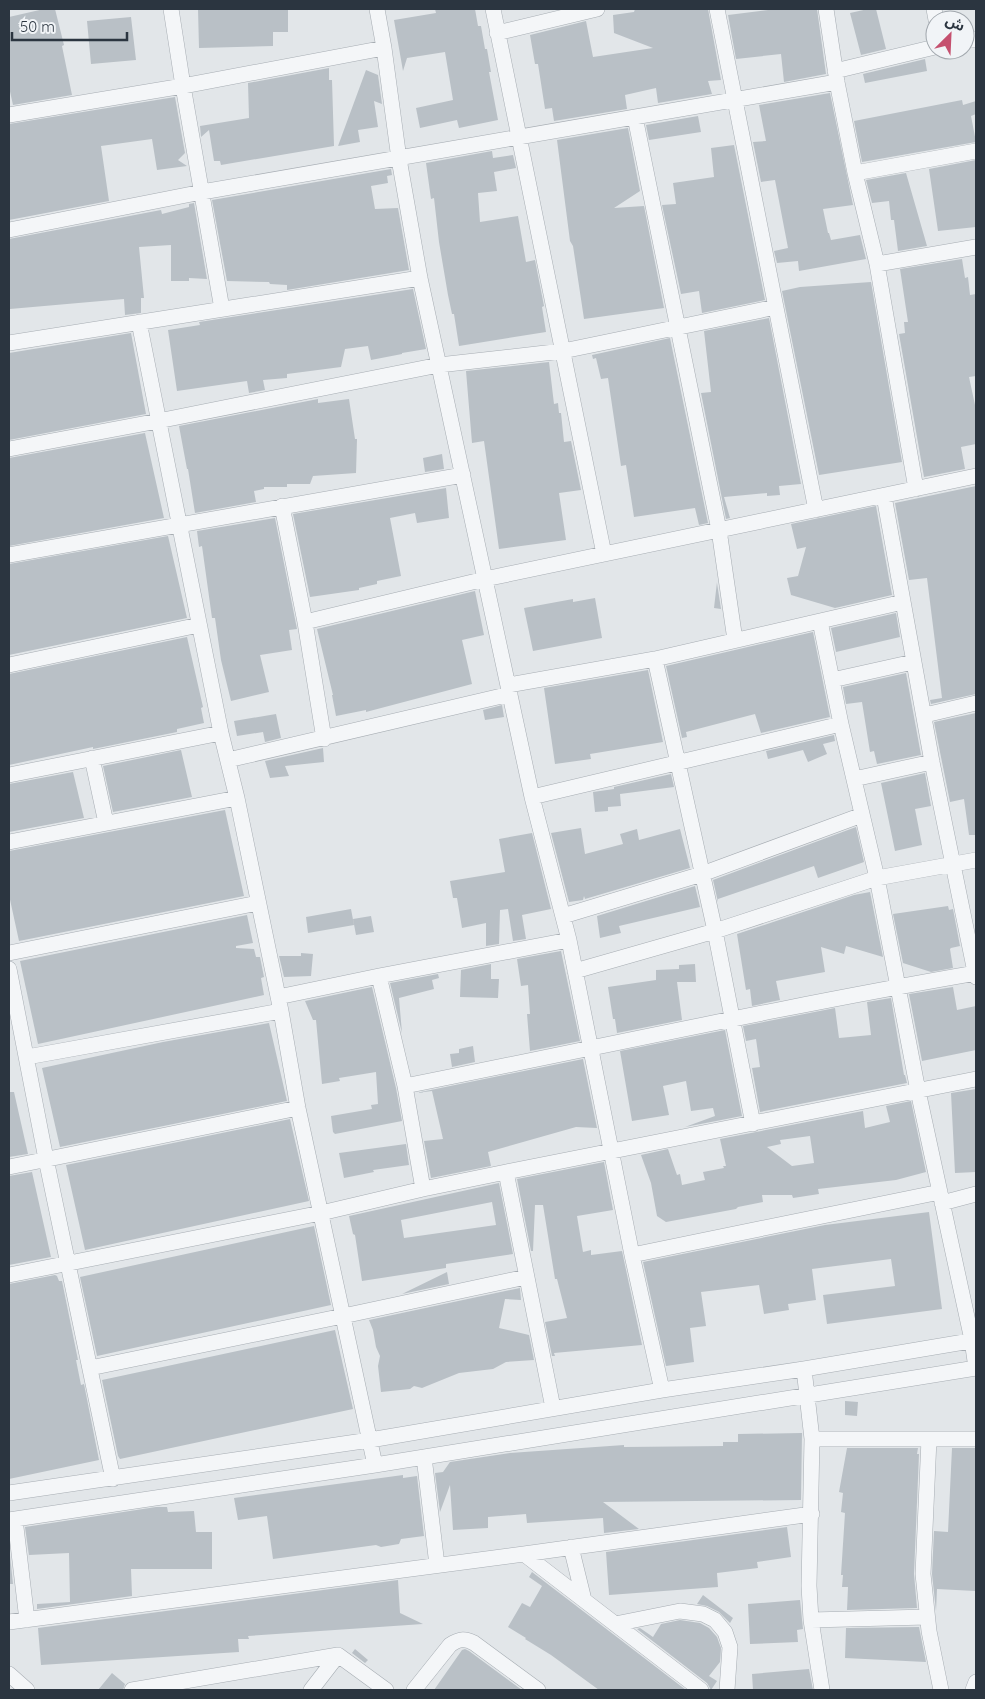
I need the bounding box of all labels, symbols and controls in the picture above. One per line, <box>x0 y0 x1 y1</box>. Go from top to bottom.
scale bar <box>12 10 128 42</box>
north arrow <box>925 10 975 60</box>
text: ش <box>943 11 968 35</box>
text: 50 m <box>20 17 55 36</box>

